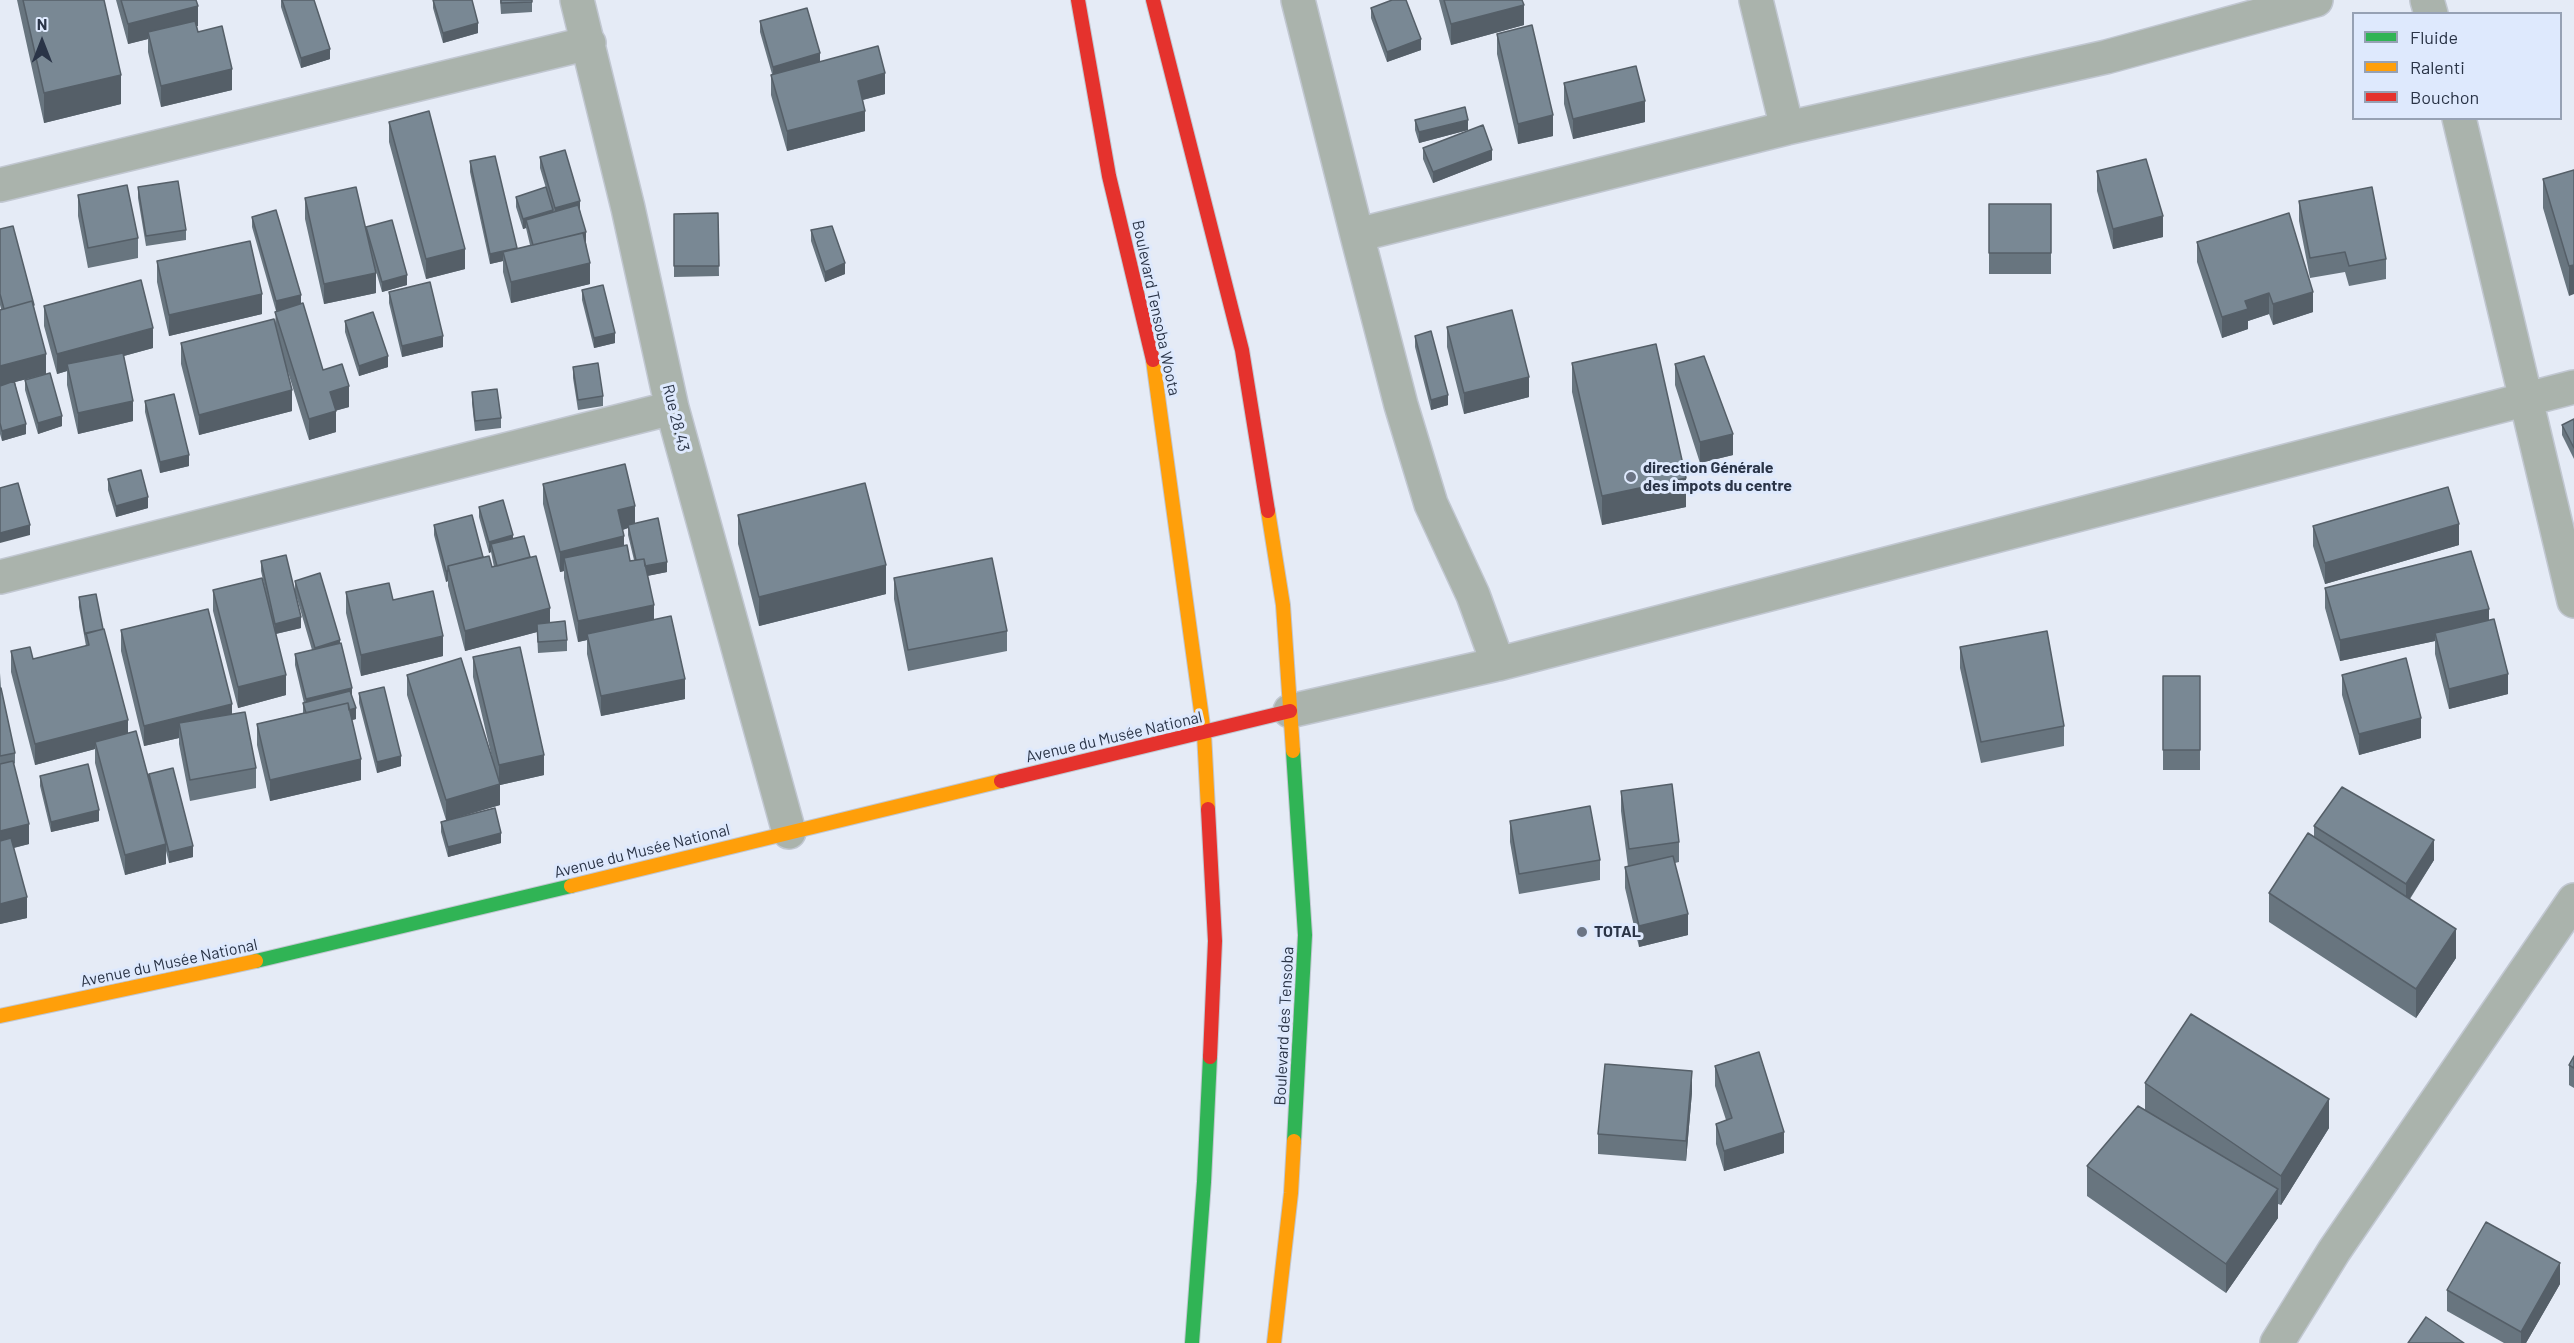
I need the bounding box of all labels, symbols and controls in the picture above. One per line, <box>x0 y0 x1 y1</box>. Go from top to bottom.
north arrow <box>12 12 72 72</box>
legend <box>2352 12 2562 120</box>
text: N <box>37 14 47 33</box>
text: Fluide <box>2410 26 2458 48</box>
text: Ralenti <box>2410 56 2465 78</box>
text: Bouchon <box>2410 86 2479 108</box>
street label: Boulevard Tensoba Woota <box>1128 219 1184 397</box>
street label: Rue 28.43 <box>658 382 694 454</box>
place label: direction Générale des impots du centre <box>1643 458 1792 496</box>
marker: direction Générale des impots du centre <box>1624 470 1638 484</box>
street label: Avenue du Musée National <box>1024 707 1204 767</box>
street label: Avenue du Musée National <box>552 820 732 882</box>
place label: TOTAL <box>1594 922 1641 942</box>
marker: TOTAL <box>1575 925 1589 939</box>
street label: Avenue du Musée National <box>79 935 259 991</box>
street label: Boulevard des Tensoba <box>1270 946 1298 1106</box>

